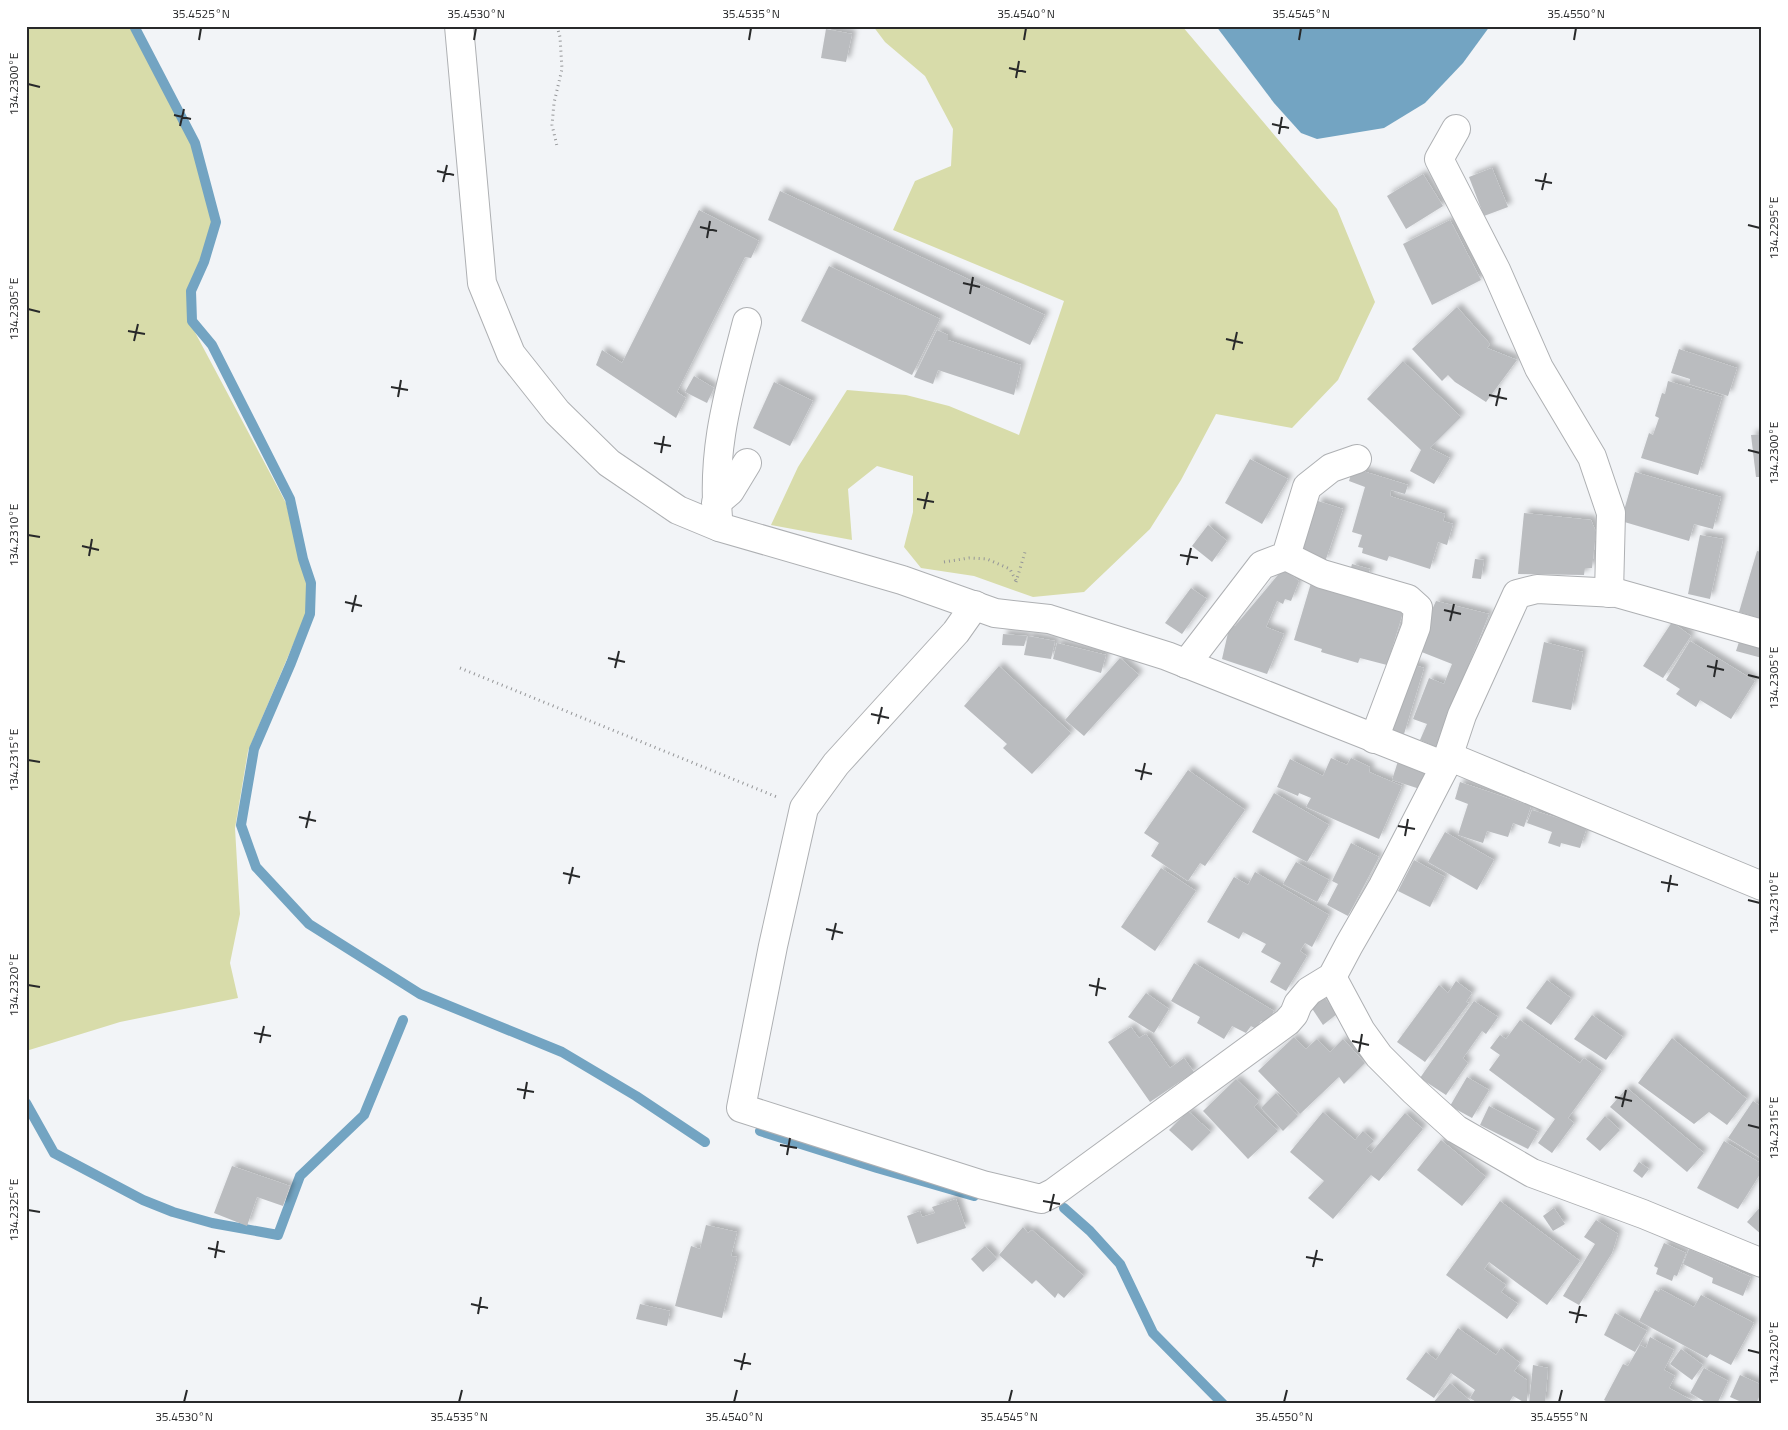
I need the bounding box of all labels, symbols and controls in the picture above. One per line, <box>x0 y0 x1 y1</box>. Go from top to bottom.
text: 35.4525°N <box>172 4 230 23</box>
text: 35.4530°N <box>447 4 505 23</box>
text: 35.4535°N <box>722 4 780 23</box>
text: 35.4540°N <box>997 4 1055 23</box>
text: 35.4545°N <box>1272 4 1330 23</box>
text: 35.4550°N <box>1547 4 1605 23</box>
text: 134.2300°E <box>4 52 23 116</box>
text: 134.2295°E <box>1764 196 1783 260</box>
text: 134.2305°E <box>4 277 23 341</box>
text: 134.2300°E <box>1764 421 1783 485</box>
text: 134.2310°E <box>4 503 23 567</box>
text: 134.2305°E <box>1764 646 1783 710</box>
text: 134.2315°E <box>4 728 23 792</box>
text: 134.2310°E <box>1764 871 1783 935</box>
text: 134.2320°E <box>4 953 23 1017</box>
text: 134.2315°E <box>1764 1096 1783 1160</box>
text: 134.2325°E <box>4 1178 23 1242</box>
text: 134.2320°E <box>1764 1321 1783 1385</box>
text: 35.4530°N <box>155 1407 213 1426</box>
text: 35.4535°N <box>430 1407 488 1426</box>
text: 35.4540°N <box>705 1407 763 1426</box>
text: 35.4545°N <box>980 1407 1038 1426</box>
text: 35.4550°N <box>1255 1407 1313 1426</box>
text: 35.4555°N <box>1530 1407 1588 1426</box>

